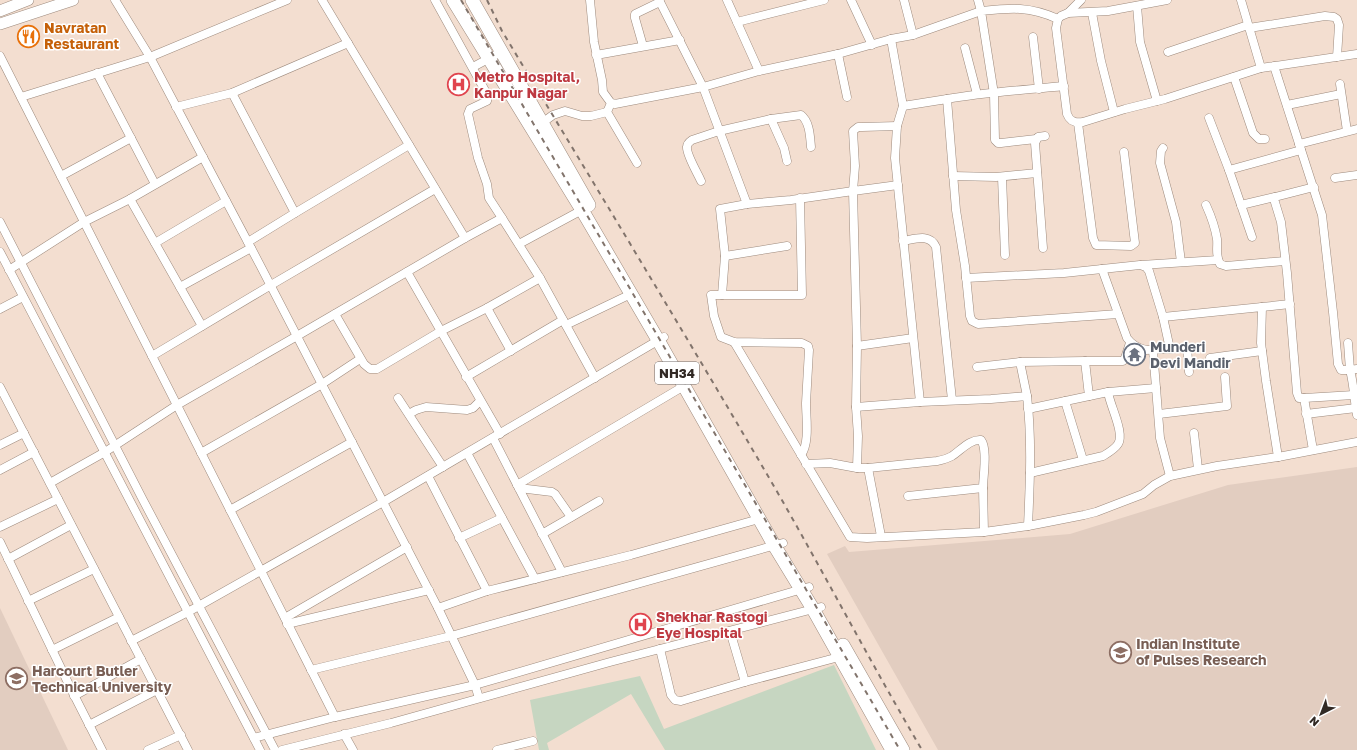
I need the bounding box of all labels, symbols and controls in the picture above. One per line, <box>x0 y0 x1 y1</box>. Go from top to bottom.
place label: Navratan Restaurant <box>44 19 119 52</box>
restaurant icon: Navratan Restaurant <box>16 23 42 49</box>
place label: Metro Hospital, Kanpur Nagar <box>474 68 580 101</box>
hospital icon: Metro Hospital, Kanpur Nagar <box>445 72 471 98</box>
place label: Munderi Devi Mandir <box>1150 338 1231 371</box>
temple icon: Munderi Devi Mandir <box>1122 342 1148 368</box>
road number: NH34 <box>655 362 699 384</box>
place label: Shekhar Rastogi Eye Hospital <box>656 608 768 641</box>
hospital icon: Shekhar Rastogi Eye Hospital <box>627 612 653 638</box>
place label: Indian Institute of Pulses Research <box>1136 635 1267 668</box>
school or university icon: Indian Institute of Pulses Research <box>1107 639 1133 665</box>
place label: Harcourt Butler Technical University <box>32 662 172 695</box>
school or university icon: Harcourt Butler Technical University <box>4 666 30 692</box>
north arrow <box>1301 694 1341 734</box>
text: N <box>1307 714 1321 729</box>

